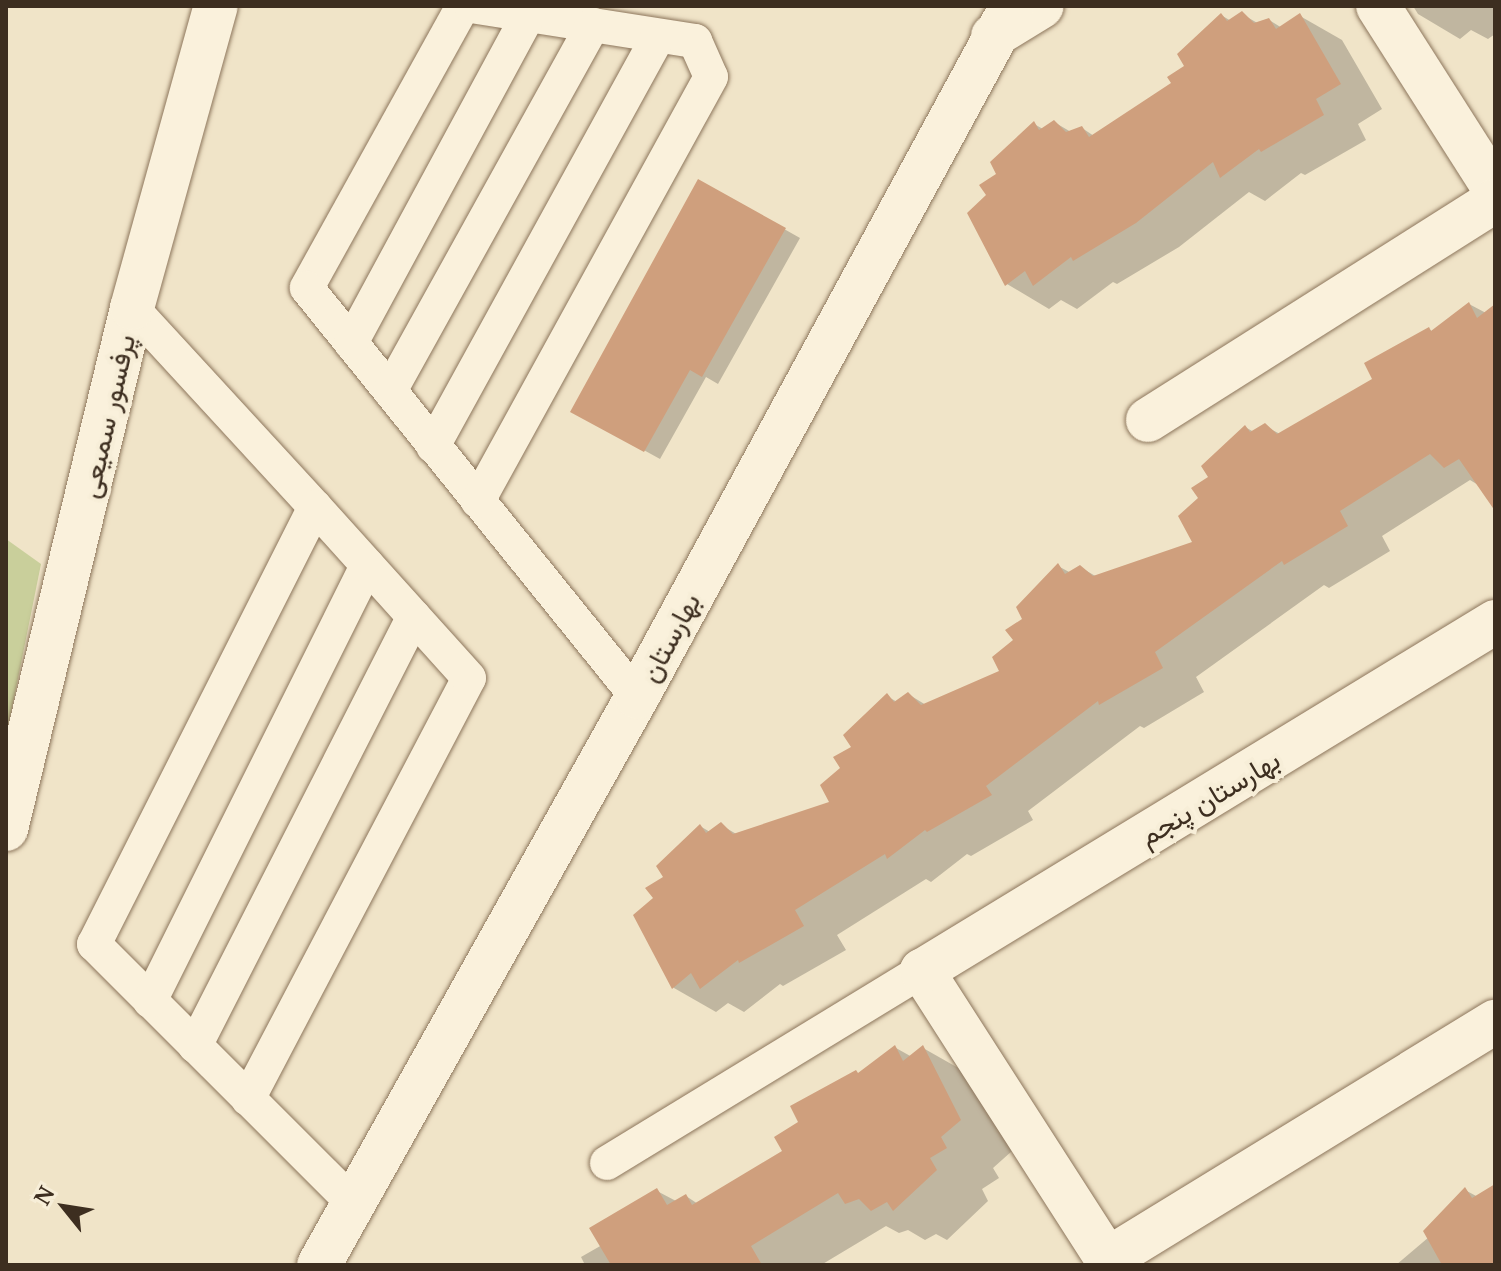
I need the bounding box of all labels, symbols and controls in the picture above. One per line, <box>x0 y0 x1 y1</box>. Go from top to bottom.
street label: پرفسور سمیعی <box>71 331 141 501</box>
street label: بهارستان <box>632 587 706 687</box>
street label: بهارستان پنجم <box>1133 742 1285 852</box>
north arrow <box>24 1167 104 1247</box>
text: N <box>26 1180 61 1210</box>

